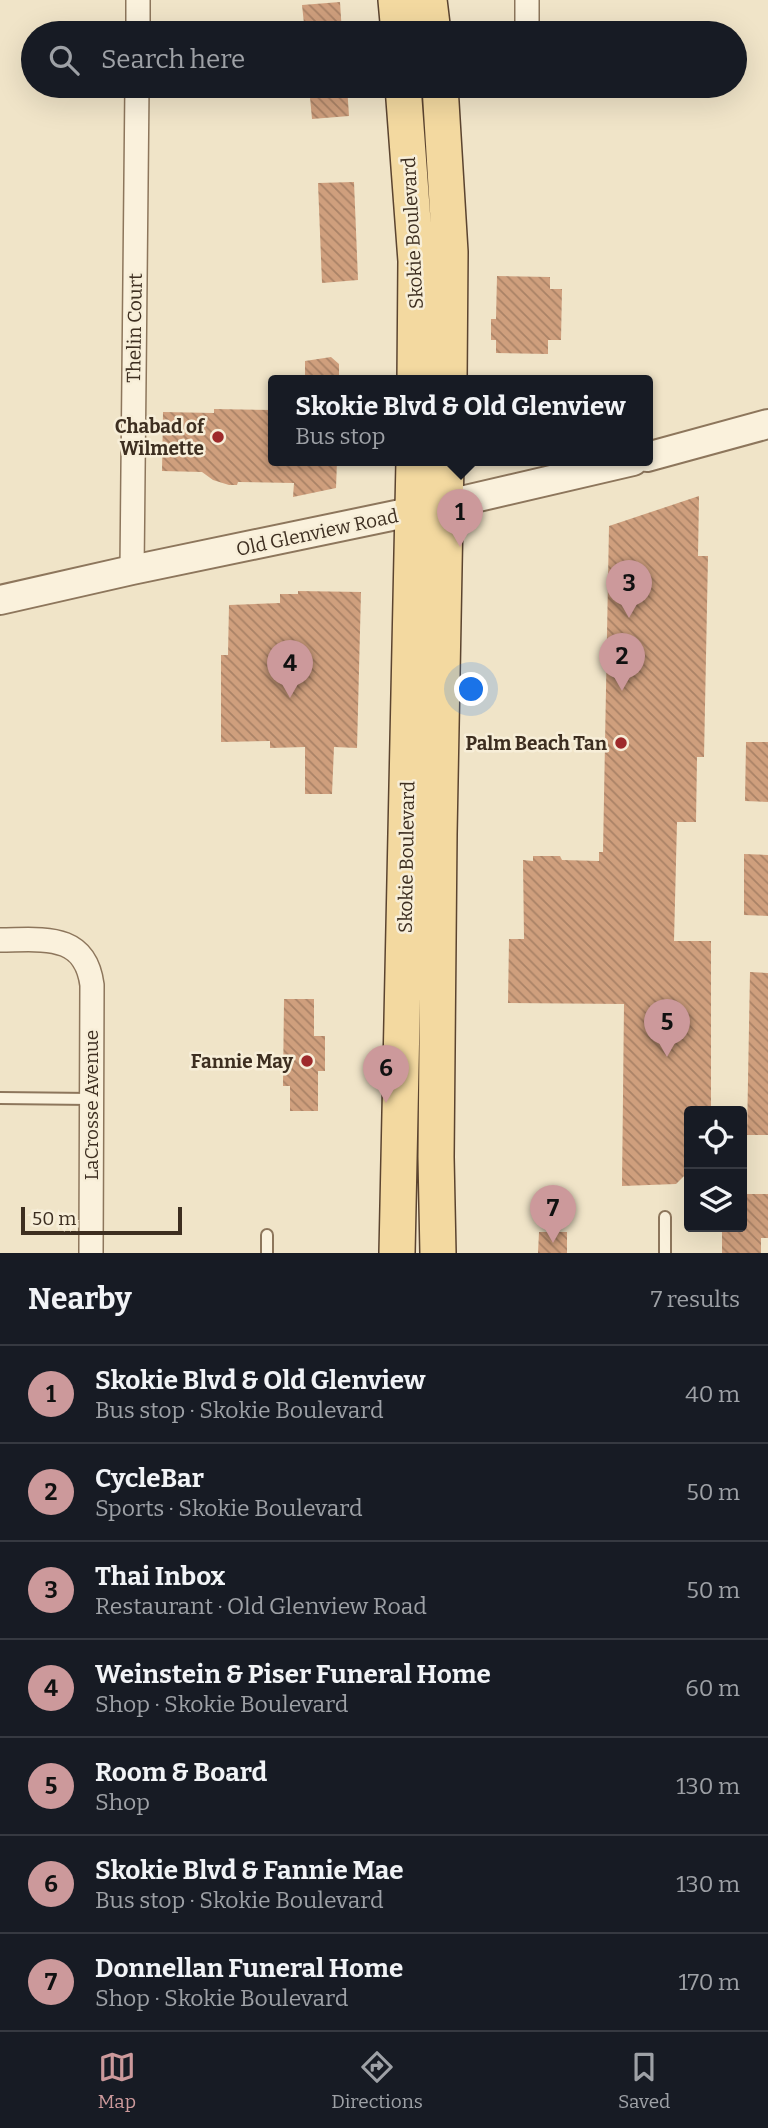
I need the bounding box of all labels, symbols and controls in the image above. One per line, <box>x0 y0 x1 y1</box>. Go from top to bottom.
search box <box>21 21 747 98</box>
icon: search <box>45 41 83 79</box>
text: Search here <box>101 44 245 75</box>
street label: Skokie Boulevard <box>397 156 428 310</box>
street label: Thelin Court <box>122 273 147 383</box>
popup <box>268 375 653 466</box>
text: Skokie Blvd & Old Glenview <box>295 391 626 422</box>
place label: Chabad of Wilmette <box>115 415 206 460</box>
text: Bus stop <box>295 422 386 450</box>
marker: Chabad of Wilmette <box>210 429 226 445</box>
pin: 1 <box>437 489 483 547</box>
street label: Old Glenview Road <box>234 504 400 561</box>
pin: 3 <box>606 560 652 618</box>
pin: 2 <box>599 633 645 691</box>
pin: 4 <box>267 640 313 698</box>
your location <box>454 672 488 706</box>
place label: Palm Beach Tan <box>466 732 608 755</box>
marker: Palm Beach Tan <box>613 735 629 751</box>
street label: Skokie Boulevard <box>394 781 419 933</box>
pin: 5 <box>644 999 690 1057</box>
street label: LaCrosse Avenue <box>80 1030 103 1180</box>
pin: 6 <box>363 1045 409 1103</box>
place label: Fannie May <box>191 1050 293 1073</box>
marker: Fannie May <box>299 1053 315 1069</box>
map controls <box>684 1106 747 1232</box>
button: locate <box>684 1106 747 1169</box>
button: layers <box>684 1169 747 1232</box>
pin: 7 <box>530 1185 576 1243</box>
scale bar <box>21 1204 182 1236</box>
text: 50 m <box>32 1207 76 1230</box>
text: Nearby <box>28 1281 132 1317</box>
text: 7 results <box>651 1285 740 1313</box>
text: Skokie Blvd & Old Glenview <box>95 1365 425 1396</box>
text: 1 <box>46 1380 56 1408</box>
text: 40 m <box>685 1380 740 1408</box>
text: Bus stop · Skokie Boulevard <box>95 1396 384 1424</box>
text: CycleBar <box>95 1463 204 1494</box>
text: 2 <box>45 1478 57 1506</box>
text: 50 m <box>686 1478 740 1506</box>
text: Sports · Skokie Boulevard <box>95 1494 363 1522</box>
text: Thai Inbox <box>95 1561 225 1592</box>
text: 3 <box>44 1576 58 1604</box>
text: 50 m <box>686 1576 740 1604</box>
text: Restaurant · Old Glenview Road <box>95 1592 427 1620</box>
text: Weinstein & Piser Funeral Home <box>95 1659 491 1690</box>
text: 4 <box>44 1674 58 1702</box>
text: 60 m <box>685 1674 740 1702</box>
text: Shop · Skokie Boulevard <box>95 1690 348 1718</box>
text: Room & Board <box>95 1757 267 1788</box>
text: 5 <box>45 1772 57 1800</box>
text: 130 m <box>676 1772 740 1800</box>
text: Shop <box>95 1788 150 1816</box>
text: Skokie Blvd & Fannie Mae <box>95 1855 404 1886</box>
text: 6 <box>44 1870 58 1898</box>
text: 130 m <box>676 1870 740 1898</box>
text: Bus stop · Skokie Boulevard <box>95 1886 384 1914</box>
text: Donnellan Funeral Home <box>95 1953 403 1984</box>
text: 7 <box>45 1968 57 1996</box>
text: 170 m <box>678 1968 740 1996</box>
text: Shop · Skokie Boulevard <box>95 1984 348 2012</box>
tab: Map <box>98 2048 136 2113</box>
tab: Directions <box>331 2048 423 2113</box>
tab: Saved <box>618 2048 670 2113</box>

